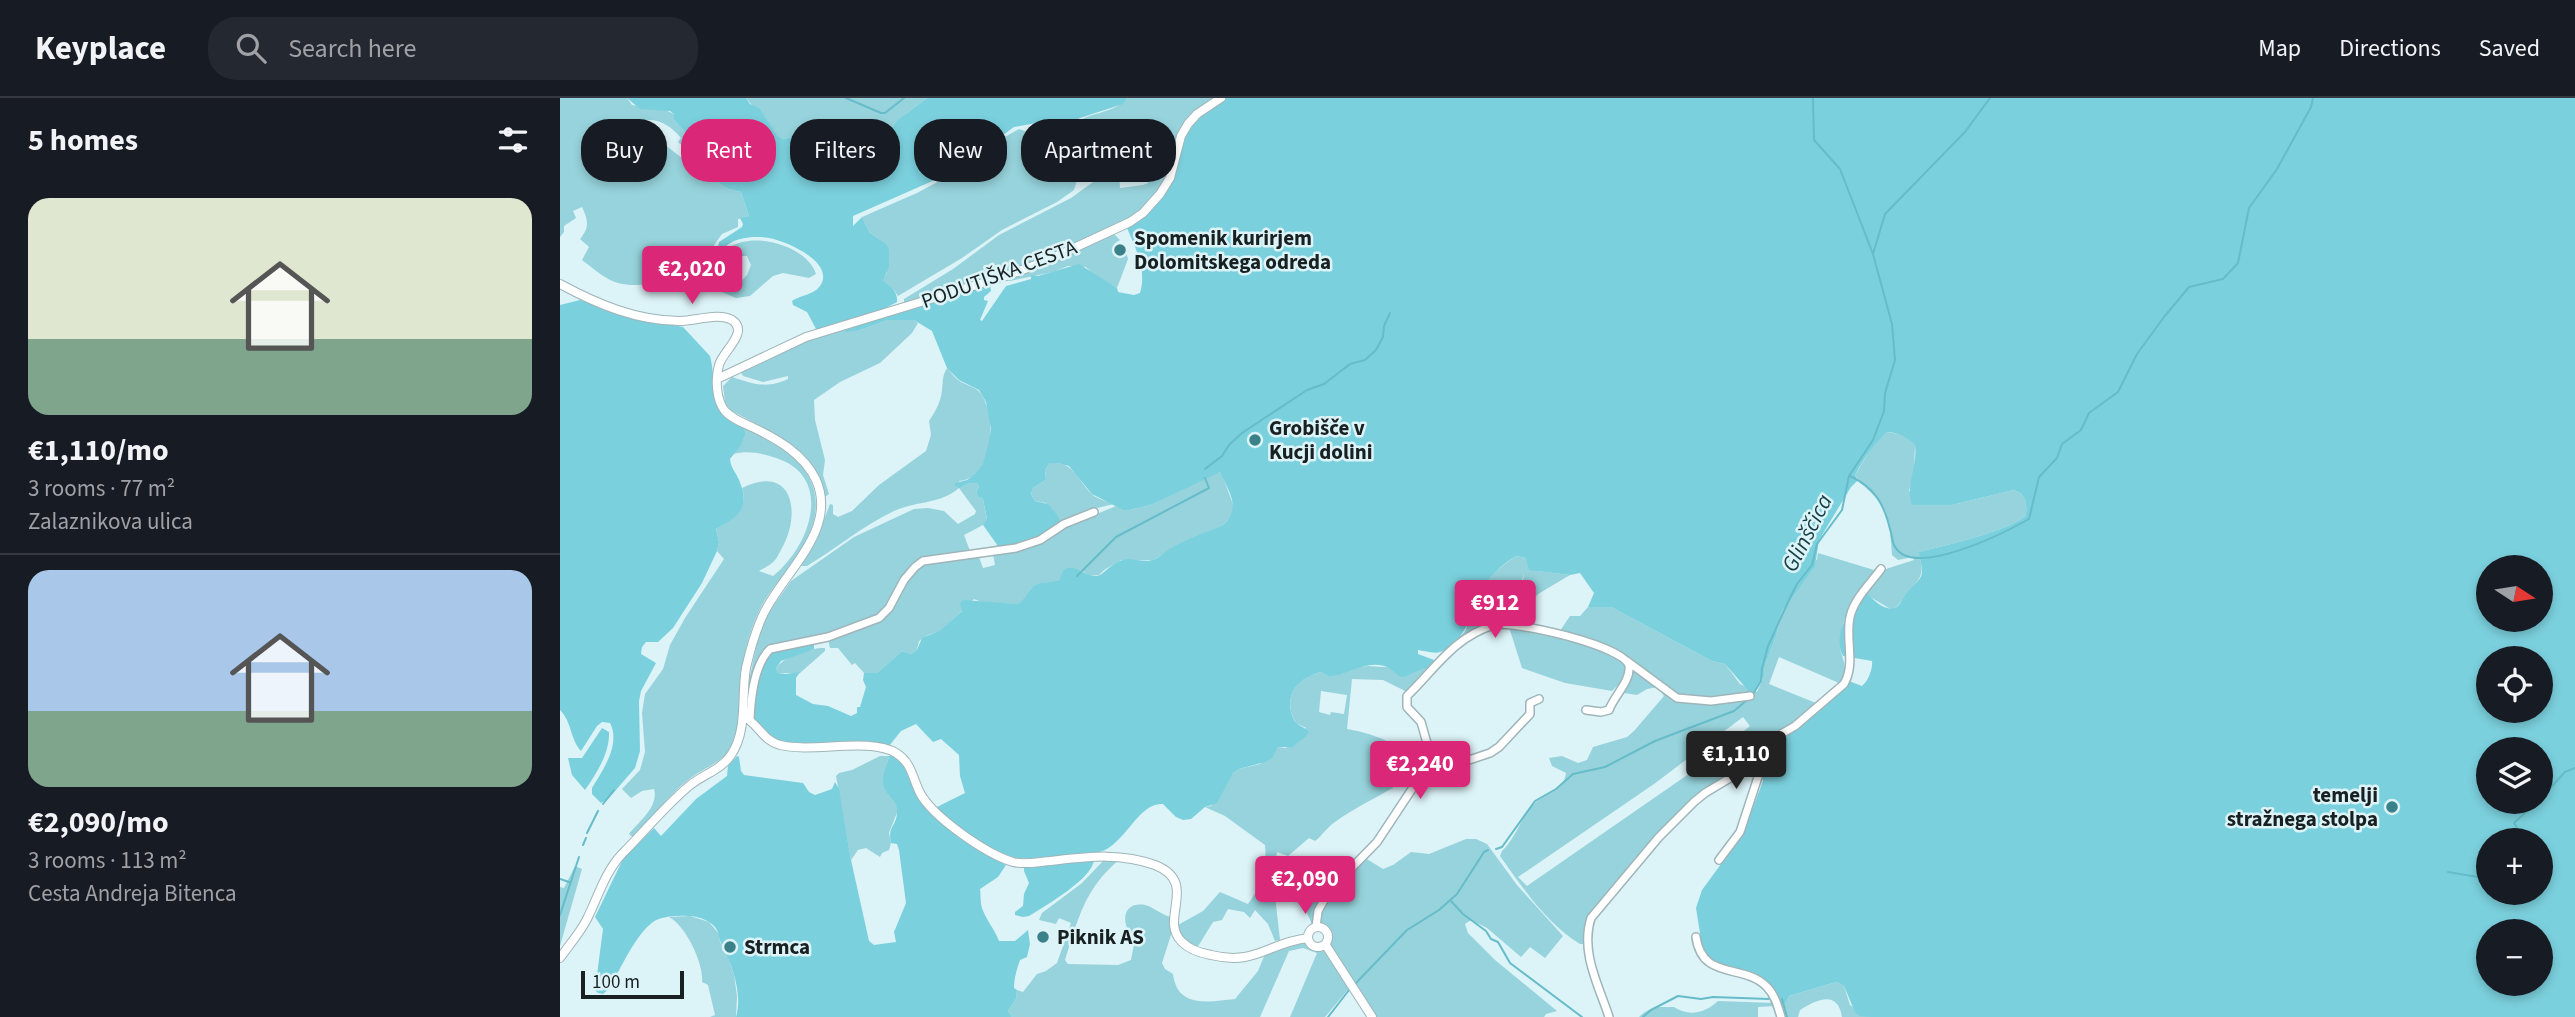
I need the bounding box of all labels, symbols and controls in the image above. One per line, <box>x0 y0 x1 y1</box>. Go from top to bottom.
search box <box>208 17 698 80</box>
text: Keyplace <box>35 25 166 72</box>
icon: search <box>232 29 270 67</box>
text: Search here <box>288 30 416 67</box>
text: Map <box>2258 31 2301 66</box>
text: Directions <box>2339 31 2441 66</box>
text: Saved <box>2479 31 2540 66</box>
text: 5 homes <box>28 119 138 162</box>
chip: Buy <box>581 119 667 182</box>
chip: Rent <box>681 119 776 182</box>
chip: Filters <box>790 119 900 182</box>
chip: New <box>914 119 1007 182</box>
chip: Apartment <box>1021 119 1176 182</box>
icon: filters <box>494 121 532 159</box>
place label: Spomenik kurirjem Dolomitskega odreda <box>1134 223 1331 277</box>
street label: PODUTIŠKA CESTA <box>917 232 1082 316</box>
marker: Spomenik kurirjem Dolomitskega odreda <box>1112 242 1128 258</box>
icon: home <box>217 243 343 369</box>
pin: €2,020 <box>635 246 749 306</box>
text: €2,020 <box>658 252 726 285</box>
place label: Grobišče v Kucji dolini <box>1269 413 1373 467</box>
text: €1,110/mo <box>28 429 169 472</box>
marker: Grobišče v Kucji dolini <box>1247 432 1263 448</box>
text: 3 rooms · 77 m² <box>28 472 175 505</box>
water label: Glinščica <box>1773 488 1841 578</box>
text: Zalaznikova ulica <box>28 505 193 538</box>
north arrow <box>2476 555 2553 632</box>
map controls <box>2476 555 2553 996</box>
pin: €912 <box>1454 580 1536 640</box>
text: €912 <box>1471 586 1519 619</box>
icon: home <box>217 615 343 741</box>
button: locate <box>2476 646 2553 723</box>
pin: €1,110 <box>1679 732 1793 791</box>
text: €1,110 <box>1702 737 1770 770</box>
button: layers <box>2476 737 2553 814</box>
pin: €2,240 <box>1363 742 1477 801</box>
text: €2,240 <box>1386 747 1454 780</box>
place label: temelji stražnega stolpa <box>2227 780 2378 834</box>
marker: temelji stražnega stolpa <box>2384 799 2400 815</box>
text: €2,090/mo <box>28 801 169 844</box>
button: + <box>2476 828 2553 905</box>
text: 3 rooms · 113 m² <box>28 844 187 877</box>
pin: €2,090 <box>1248 856 1362 916</box>
text: €2,090 <box>1271 862 1339 895</box>
text: Cesta Andreja Bitenca <box>28 877 237 910</box>
button: − <box>2476 919 2553 996</box>
place label: Piknik AS <box>1057 922 1144 952</box>
marker: Piknik AS <box>1035 929 1051 945</box>
place label: Strmca <box>744 932 810 962</box>
marker: Strmca <box>722 939 738 955</box>
scale bar <box>581 968 684 1000</box>
text: 100 m <box>592 969 640 996</box>

